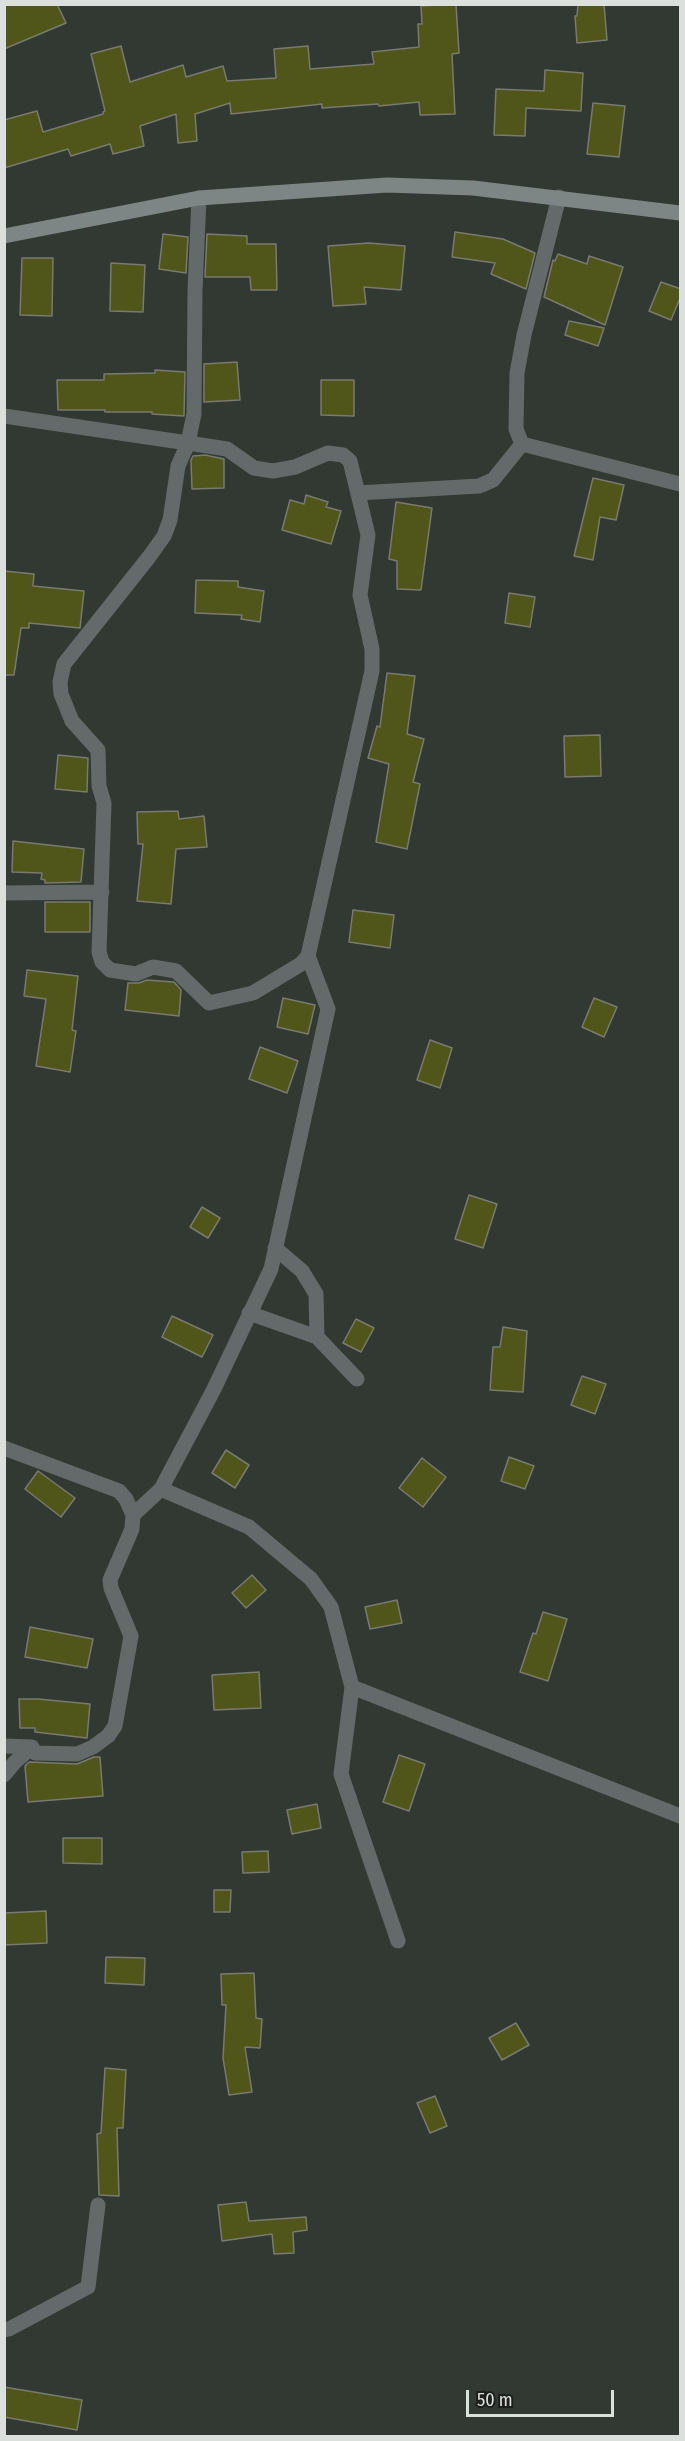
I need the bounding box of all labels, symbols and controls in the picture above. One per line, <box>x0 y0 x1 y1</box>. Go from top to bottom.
scale bar <box>469 2378 618 2416</box>
text: 50 m <box>477 2389 513 2411</box>

